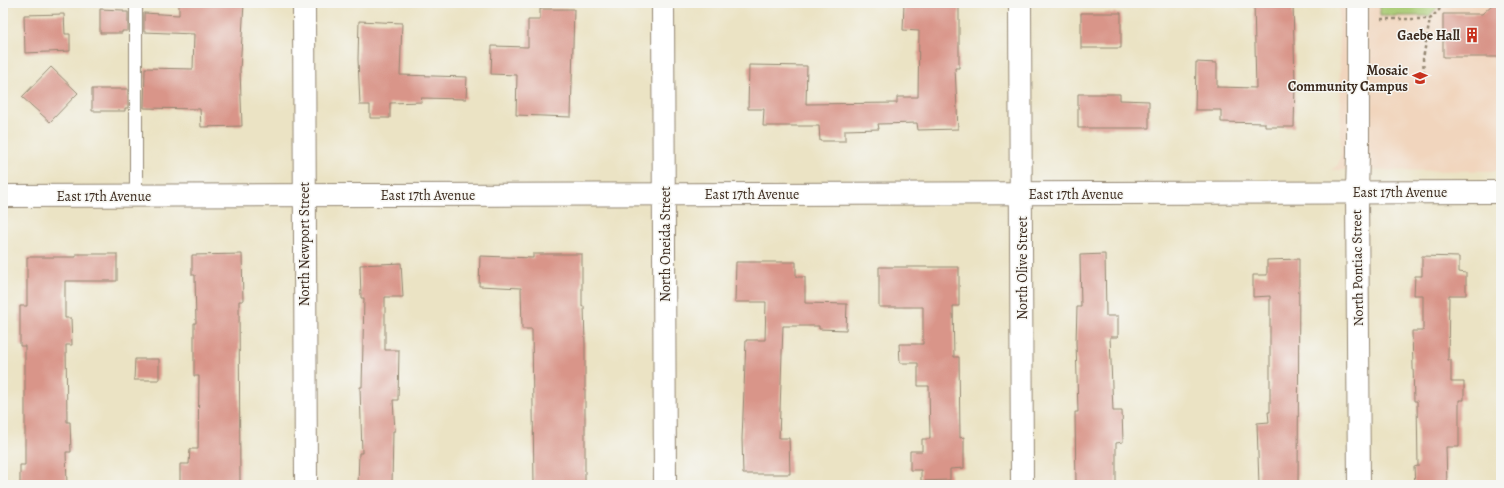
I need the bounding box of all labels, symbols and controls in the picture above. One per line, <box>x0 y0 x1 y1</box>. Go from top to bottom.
place label: Gaebe Hall <box>1397 26 1460 45</box>
building icon: Gaebe Hall <box>1463 26 1481 44</box>
place label: Mosaic Community Campus <box>1288 61 1408 96</box>
school or university icon: Mosaic Community Campus <box>1411 69 1429 87</box>
street label: North Newport Street <box>295 181 314 306</box>
street label: East 17th Avenue <box>1353 183 1447 202</box>
street label: East 17th Avenue <box>705 185 799 204</box>
street label: East 17th Avenue <box>1029 185 1123 204</box>
street label: East 17th Avenue <box>381 186 475 205</box>
street label: North Oneida Street <box>656 186 675 302</box>
street label: East 17th Avenue <box>57 187 151 206</box>
street label: North Pontiac Street <box>1347 209 1368 327</box>
street label: North Olive Street <box>1013 216 1032 320</box>

